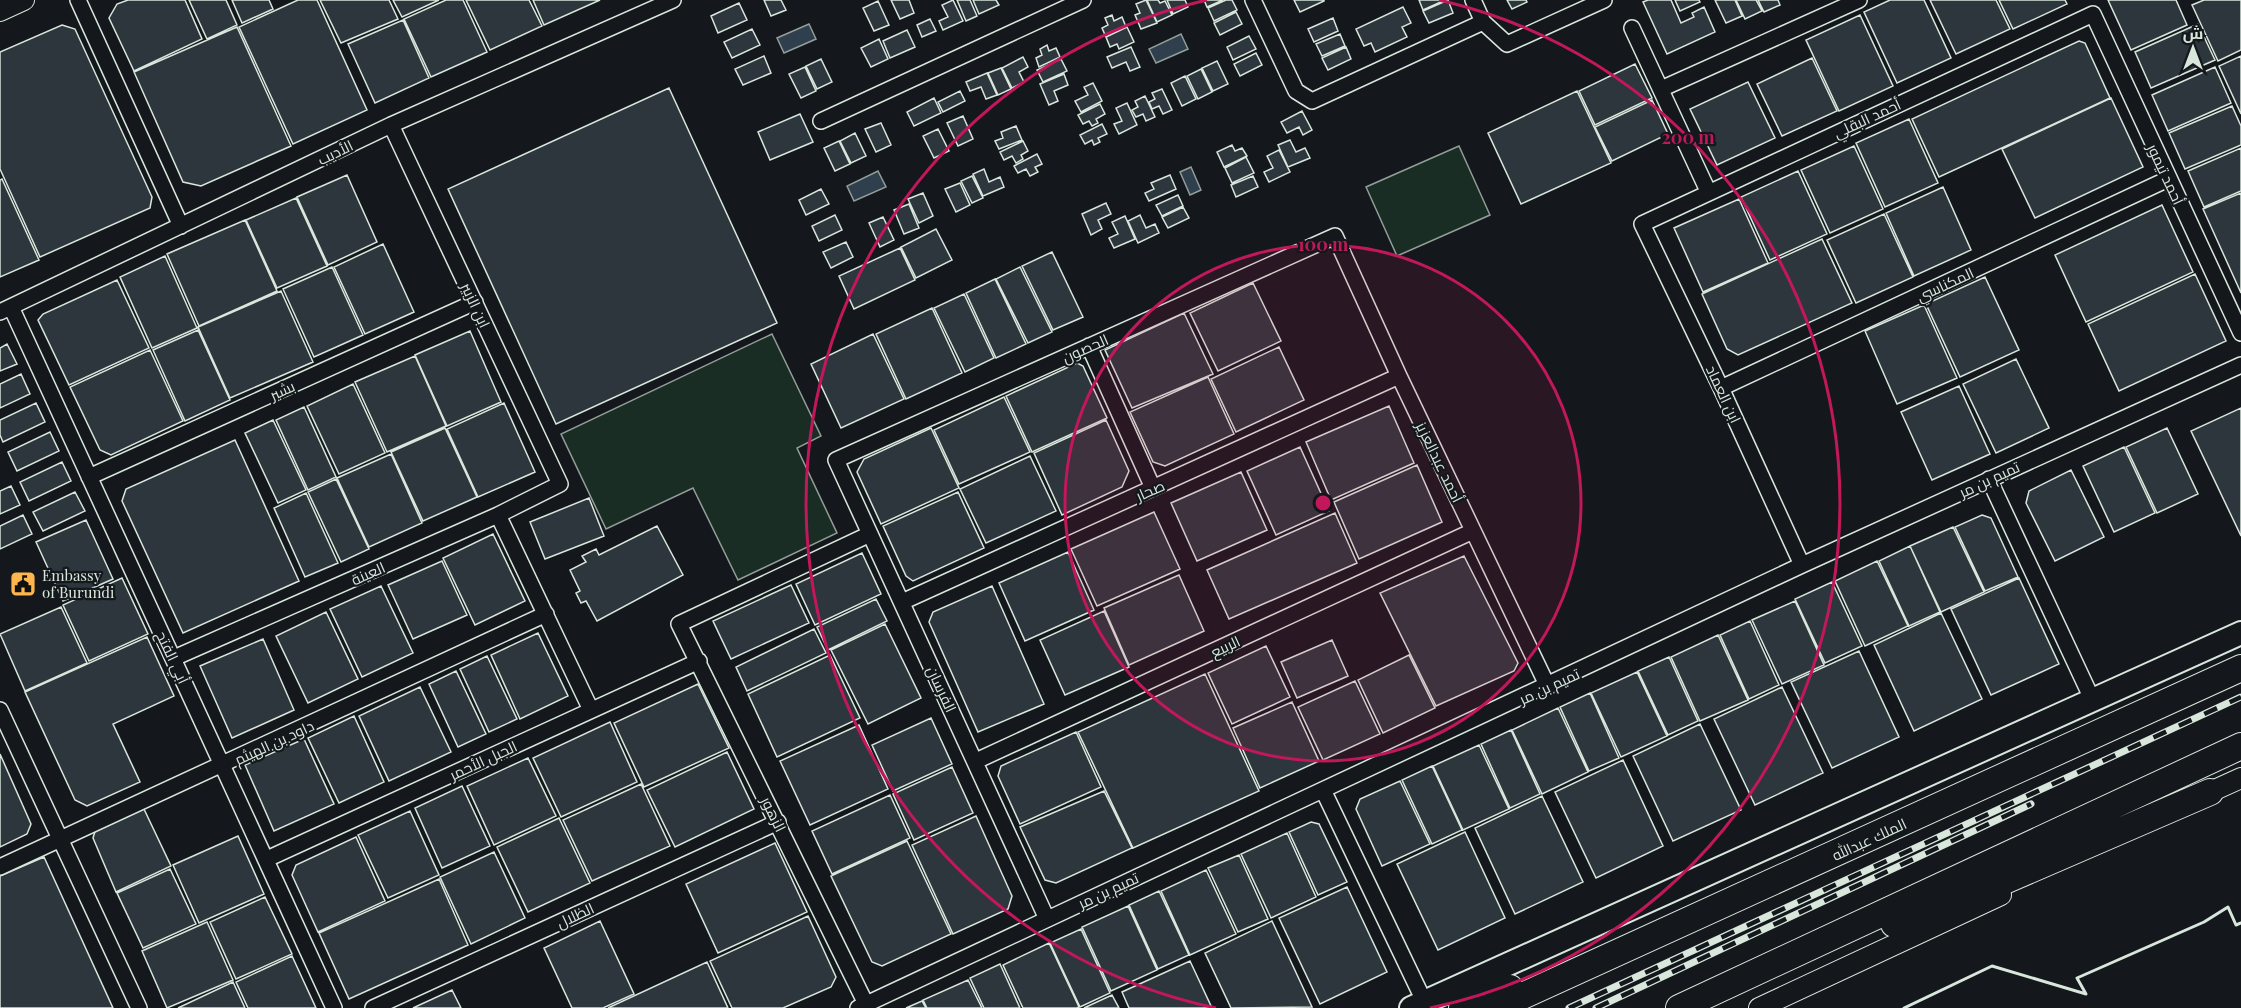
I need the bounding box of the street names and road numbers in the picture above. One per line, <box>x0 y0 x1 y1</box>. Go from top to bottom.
street label: أحمد البقلي <box>1830 94 1905 145</box>
street label: الأديب <box>314 135 356 169</box>
street label: أحمد تيمور <box>2143 139 2189 208</box>
street label: المكناسي <box>1913 262 1978 309</box>
street label: ابن الزبير <box>455 278 495 331</box>
street label: الحصون <box>1059 329 1112 368</box>
street label: ابن العماد <box>1701 362 1746 427</box>
street label: بشير <box>265 376 298 405</box>
street label: أحمد عبدالعزيز <box>1411 417 1468 506</box>
street label: تميم بن مر <box>1955 456 2023 503</box>
street label: صحار <box>1131 475 1168 506</box>
street label: العينة <box>348 557 388 589</box>
street label: أبي الفتح <box>149 627 194 688</box>
street label: الربيع <box>1207 630 1244 663</box>
street label: الفرسان <box>922 663 961 716</box>
street label: تميم بن مر <box>1515 663 1583 710</box>
street label: داود بن الهيثم <box>231 715 317 770</box>
street label: الجبل الأحمر <box>445 736 520 786</box>
street label: الزهور <box>756 792 791 835</box>
street label: الملك عبدالله <box>1829 813 1909 865</box>
street label: تميم بن مر <box>1074 867 1142 914</box>
street label: الظلال <box>553 898 597 932</box>

